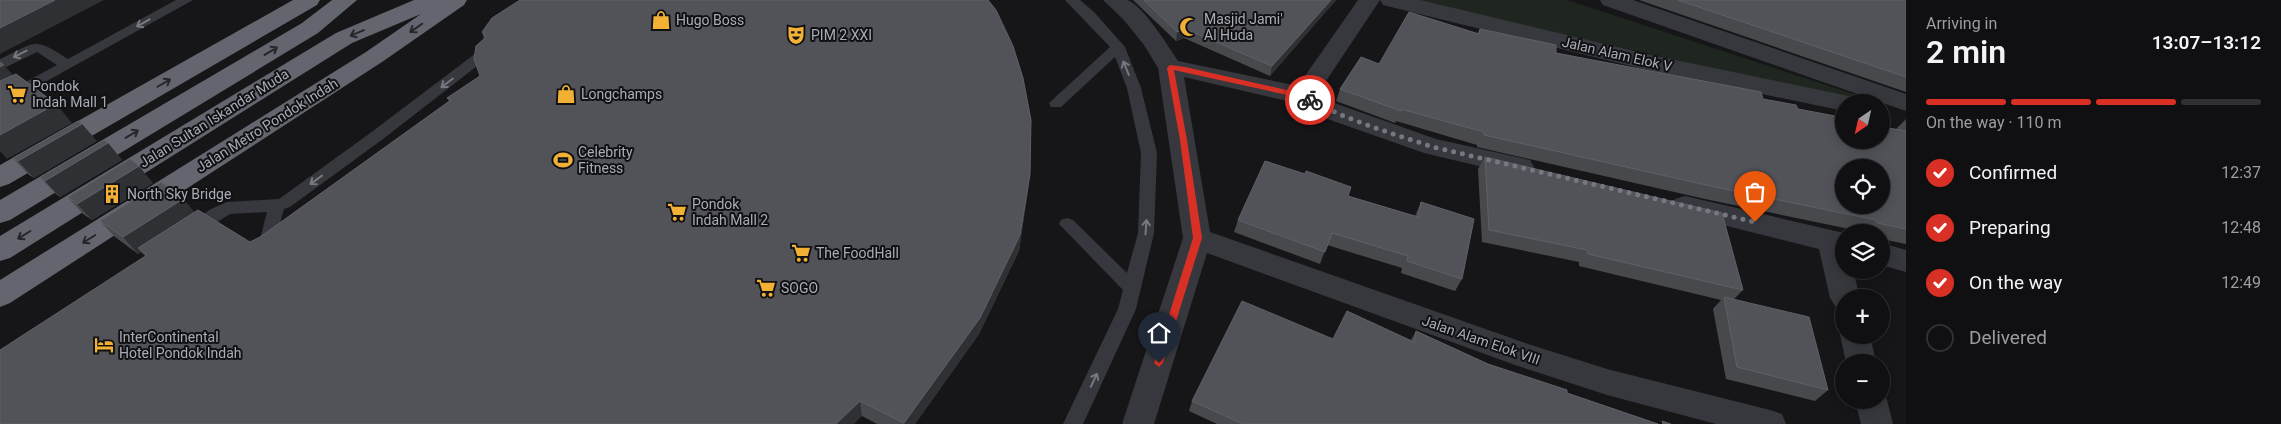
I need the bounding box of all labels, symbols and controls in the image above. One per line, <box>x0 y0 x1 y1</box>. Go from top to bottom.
shop icon: Hugo Boss <box>650 9 672 31</box>
place label: Masjid Jami' Al Huda <box>1204 11 1283 43</box>
place label: Hugo Boss <box>676 12 744 28</box>
text: Arriving in <box>1926 14 1997 33</box>
mosque icon: Masjid Jami' Al Huda <box>1178 16 1200 38</box>
one-way arrow <box>136 19 151 29</box>
one-way arrow <box>410 23 424 33</box>
theatre icon: PIM 2 XXI <box>785 24 807 46</box>
place label: PIM 2 XXI <box>811 27 872 43</box>
one-way arrow <box>350 28 365 38</box>
text: 13:07–13:12 <box>2152 31 2261 54</box>
text: 2 min <box>1926 33 2006 71</box>
street label: Jalan Alam Elok V <box>1560 34 1674 74</box>
one-way arrow <box>264 45 278 55</box>
one-way arrow <box>13 50 28 60</box>
one-way arrow <box>1121 61 1130 76</box>
street label: Jalan Sultan Iskandar Muda <box>136 65 292 171</box>
street label: Jalan Metro Pondok Indah <box>193 75 341 175</box>
courier <box>1285 75 1335 125</box>
one-way arrow <box>156 77 170 87</box>
place label: Pondok Indah Mall 1 <box>32 78 108 110</box>
one-way arrow <box>440 78 454 88</box>
supermarket icon: Pondok Indah Mall 1 <box>6 83 28 105</box>
shop icon: Longchamps <box>555 83 577 105</box>
place label: Longchamps <box>581 86 662 102</box>
icon: bike <box>1296 86 1324 114</box>
north arrow <box>1835 94 1890 149</box>
map controls <box>1835 94 1890 409</box>
text: On the way · 110 m <box>1926 113 2062 132</box>
one-way arrow <box>124 129 138 139</box>
place label: Celebrity Fitness <box>578 144 633 176</box>
sports icon: Celebrity Fitness <box>552 149 574 171</box>
button: locate <box>1835 159 1890 214</box>
icon: check <box>1926 159 1954 187</box>
text: Confirmed <box>1969 161 2057 184</box>
text: 12:37 <box>2221 163 2261 182</box>
pin <box>1734 171 1776 222</box>
one-way arrow <box>309 175 323 185</box>
icon: bag <box>1741 178 1769 206</box>
building icon: North Sky Bridge <box>101 183 123 205</box>
place label: North Sky Bridge <box>127 186 231 202</box>
place label: Pondok Indah Mall 2 <box>692 196 768 228</box>
supermarket icon: Pondok Indah Mall 2 <box>666 201 688 223</box>
icon: check <box>1926 214 1954 242</box>
text: Preparing <box>1969 216 2051 239</box>
text: 12:48 <box>2221 218 2261 237</box>
one-way arrow <box>1141 219 1151 235</box>
button: layers <box>1835 224 1890 279</box>
one-way arrow <box>18 231 32 241</box>
one-way arrow <box>82 234 96 244</box>
supermarket icon: The FoodHall <box>790 242 812 264</box>
place label: The FoodHall <box>816 245 899 261</box>
icon: check <box>1926 269 1954 297</box>
text: On the way <box>1969 271 2062 294</box>
text: 12:49 <box>2221 273 2261 292</box>
supermarket icon: SOGO <box>755 277 777 299</box>
place label: SOGO <box>781 280 818 296</box>
button: + <box>1835 289 1890 344</box>
pin <box>1138 312 1180 363</box>
street label: Jalan Alam Elok VIII <box>1420 312 1542 368</box>
icon: home <box>1145 319 1173 347</box>
text: Delivered <box>1969 326 2047 349</box>
place label: InterContinental Hotel Pondok Indah <box>119 329 242 361</box>
hotel icon: InterContinental Hotel Pondok Indah <box>93 334 115 356</box>
button: − <box>1835 354 1890 409</box>
one-way arrow <box>1090 373 1099 388</box>

